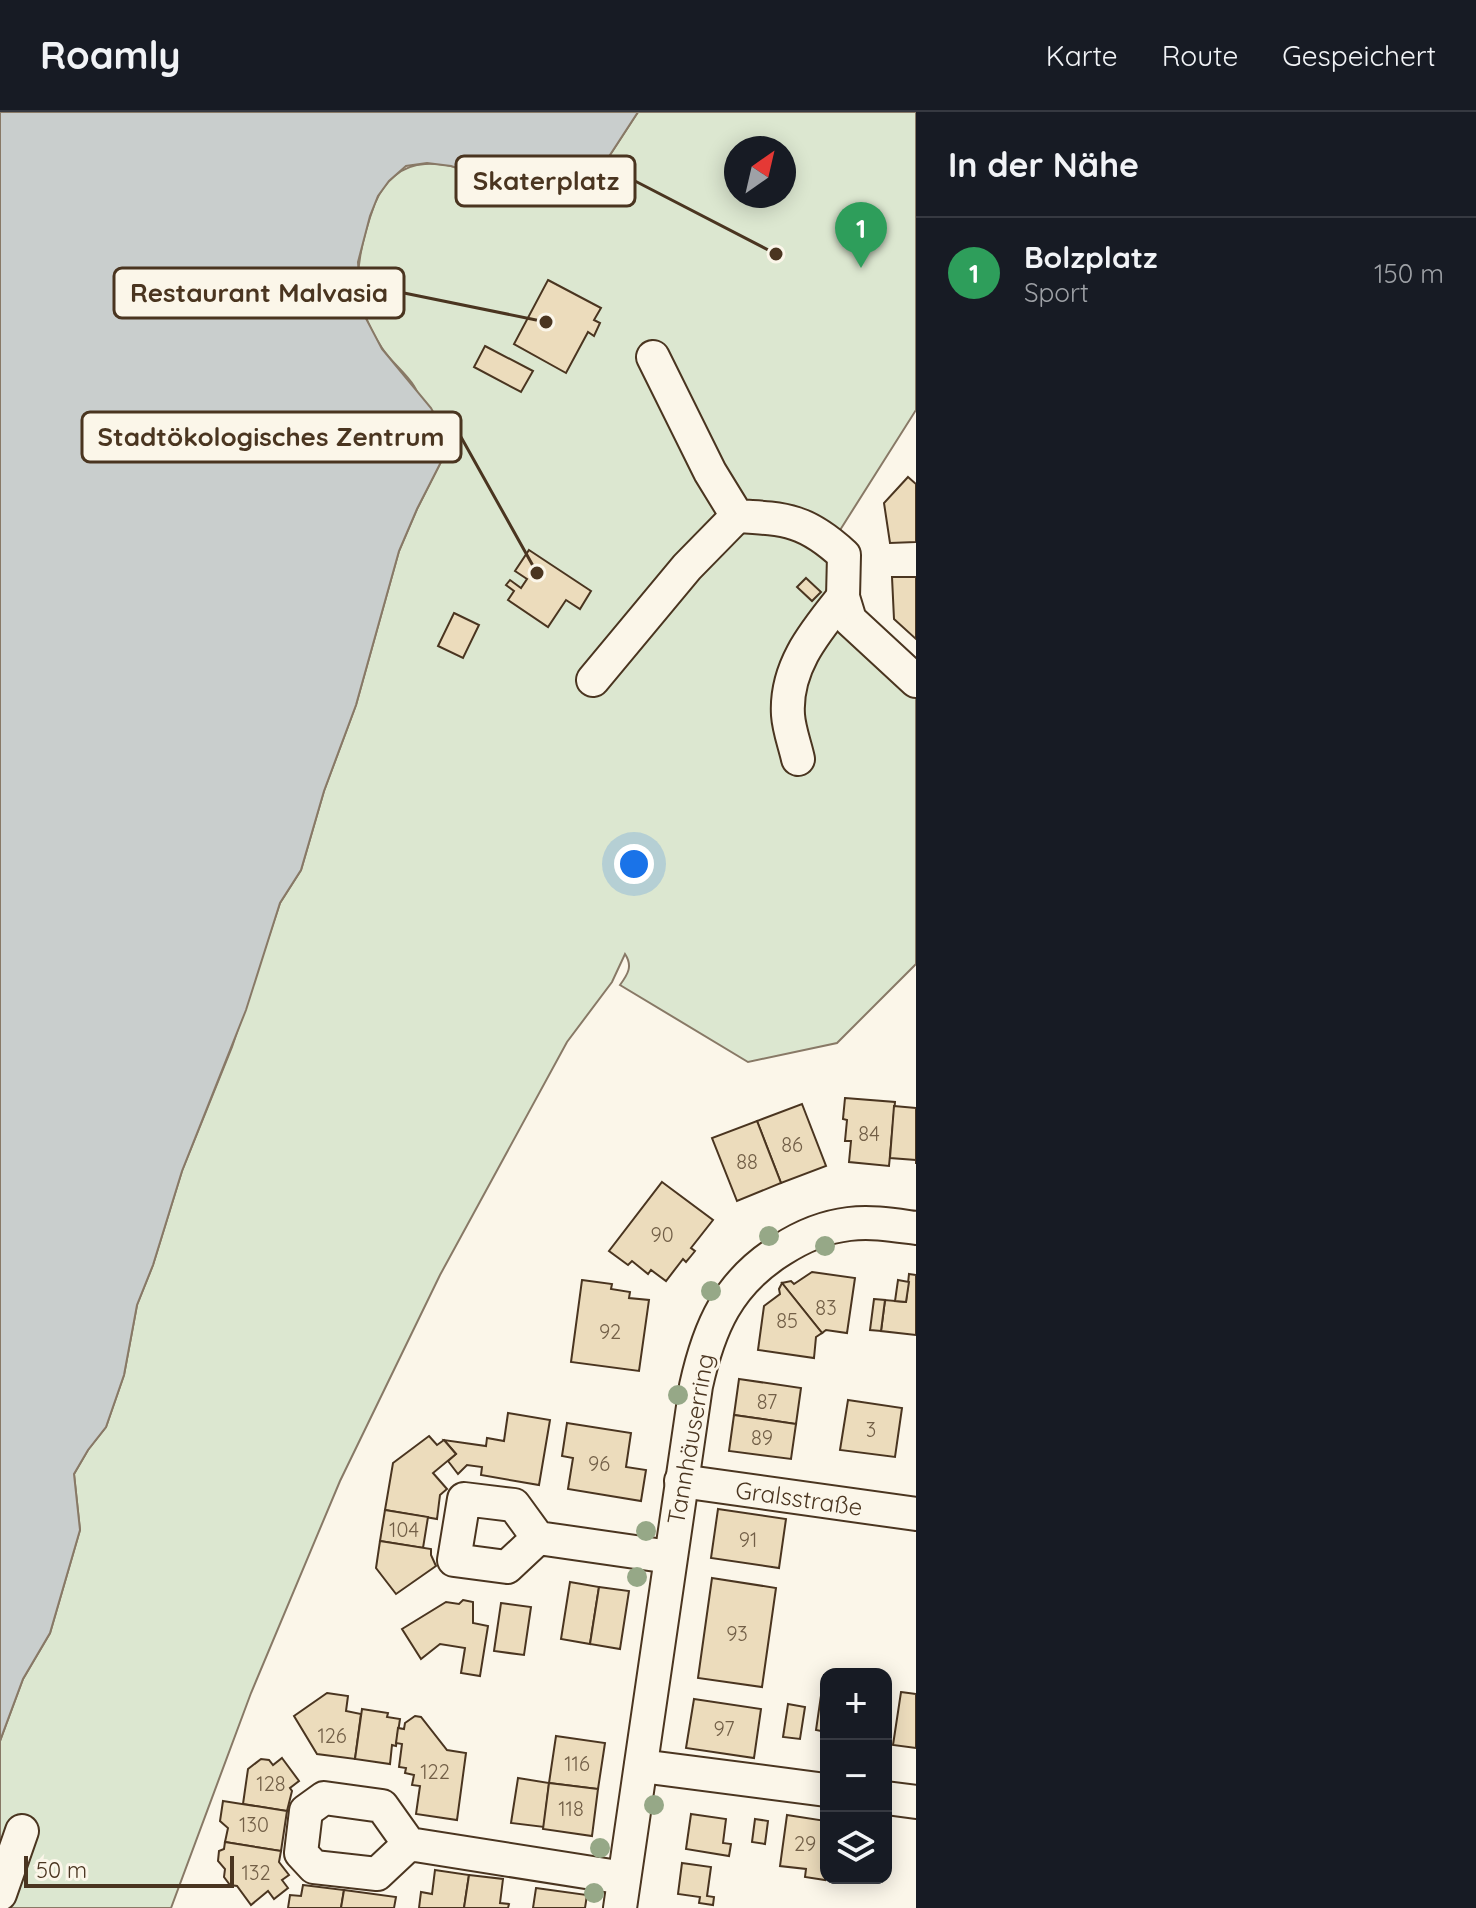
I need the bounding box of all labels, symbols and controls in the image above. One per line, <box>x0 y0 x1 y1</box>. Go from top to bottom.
text: Roamly <box>40 31 181 79</box>
text: Karte <box>1046 38 1118 73</box>
text: Route <box>1162 38 1238 73</box>
text: Gespeichert <box>1282 38 1436 73</box>
north arrow <box>724 136 796 208</box>
text: In der Nähe <box>948 143 1139 186</box>
callout: Skaterplatz <box>456 156 635 206</box>
text: Skaterplatz <box>473 164 620 197</box>
pin: 1 <box>835 202 887 268</box>
text: Bolzplatz <box>1024 238 1158 276</box>
text: 1 <box>969 257 979 290</box>
text: 150 m <box>1374 257 1444 290</box>
callout: Restaurant Malvasia <box>114 268 404 318</box>
text: Restaurant Malvasia <box>130 276 388 309</box>
text: Sport <box>1024 276 1089 309</box>
callout: Stadtökologisches Zentrum <box>82 412 461 462</box>
text: Stadtökologisches Zentrum <box>98 420 444 453</box>
your location <box>614 844 654 884</box>
house number: 84 <box>858 1121 880 1146</box>
house number: 86 <box>781 1132 803 1157</box>
house number: 88 <box>736 1149 758 1174</box>
house number: 90 <box>650 1222 674 1247</box>
house number: 83 <box>815 1295 837 1320</box>
house number: 85 <box>776 1308 798 1333</box>
house number: 92 <box>599 1319 621 1344</box>
street label: Tannhäuserring <box>660 1351 720 1527</box>
house number: 87 <box>757 1389 777 1414</box>
house number: 3 <box>866 1417 876 1442</box>
house number: 89 <box>751 1425 773 1450</box>
house number: 96 <box>588 1451 610 1476</box>
street label: Gralsstraße <box>734 1474 864 1522</box>
house number: 104 <box>389 1517 419 1542</box>
house number: 91 <box>739 1527 757 1552</box>
house number: 93 <box>726 1621 748 1646</box>
map controls <box>820 1668 892 1884</box>
button: + <box>820 1668 892 1740</box>
house number: 97 <box>714 1716 734 1741</box>
house number: 126 <box>317 1723 347 1748</box>
button: − <box>820 1740 892 1812</box>
house number: 116 <box>564 1751 590 1776</box>
house number: 122 <box>420 1759 450 1784</box>
house number: 128 <box>256 1771 286 1796</box>
house number: 118 <box>558 1796 584 1821</box>
house number: 130 <box>239 1812 269 1837</box>
button: layers <box>820 1812 892 1884</box>
house number: 29 <box>794 1831 816 1856</box>
scale bar <box>24 1852 234 1888</box>
text: 50 m <box>36 1856 87 1884</box>
house number: 132 <box>242 1860 270 1885</box>

